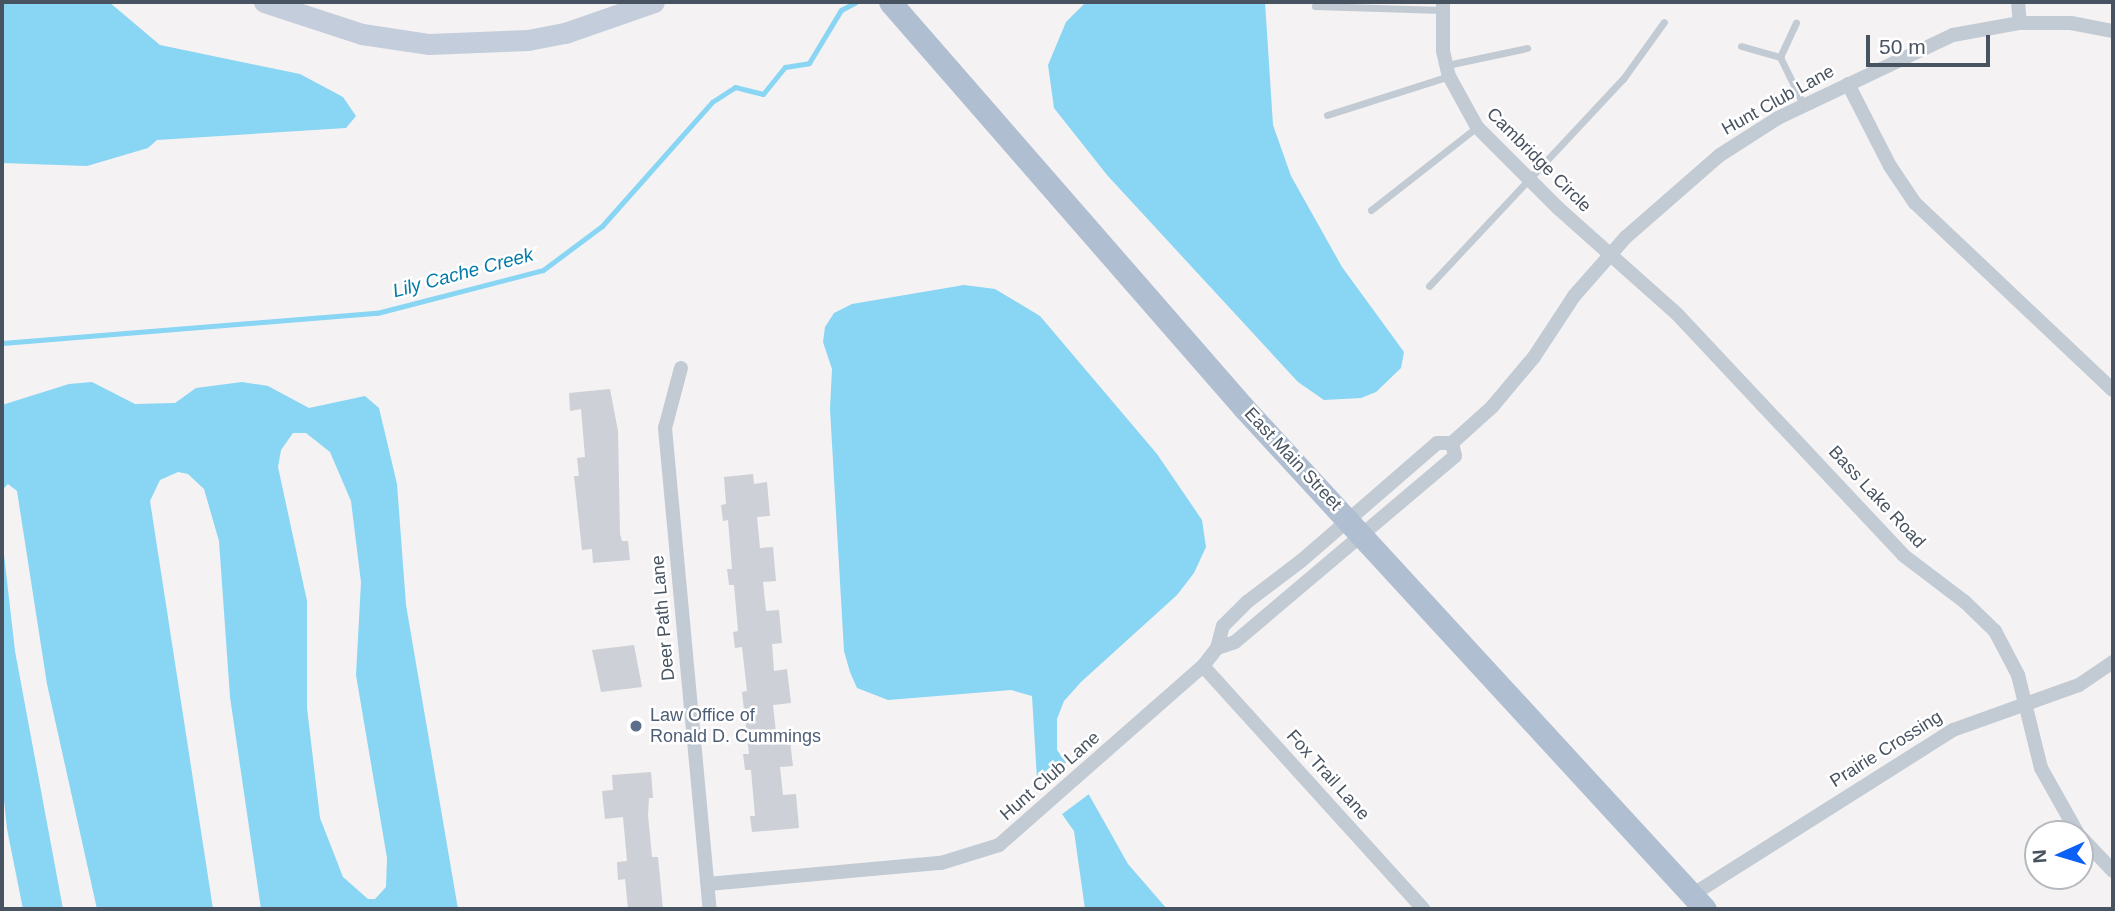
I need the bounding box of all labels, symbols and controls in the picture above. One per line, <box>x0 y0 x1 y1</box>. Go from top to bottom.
scale bar <box>1870 21 1994 65</box>
text: 50 m <box>1879 35 1926 58</box>
street label: Hunt Club Lane <box>1718 60 1838 140</box>
street label: Cambridge Circle <box>1482 103 1596 217</box>
water label: Lily Cache Creek <box>390 243 536 303</box>
street label: East Main Street <box>1240 403 1346 515</box>
street label: Bass Lake Road <box>1824 441 1930 553</box>
street label: Deer Path Lane <box>647 554 679 682</box>
place label: Law Office of Ronald D. Cummings <box>650 705 821 748</box>
street label: Prairie Crossing <box>1826 706 1946 792</box>
marker: Law Office of Ronald D. Cummings <box>628 718 644 734</box>
street label: Fox Trail Lane <box>1282 725 1374 825</box>
street label: Hunt Club Lane <box>996 727 1104 825</box>
north arrow <box>2024 820 2094 890</box>
text: N <box>2029 849 2051 864</box>

